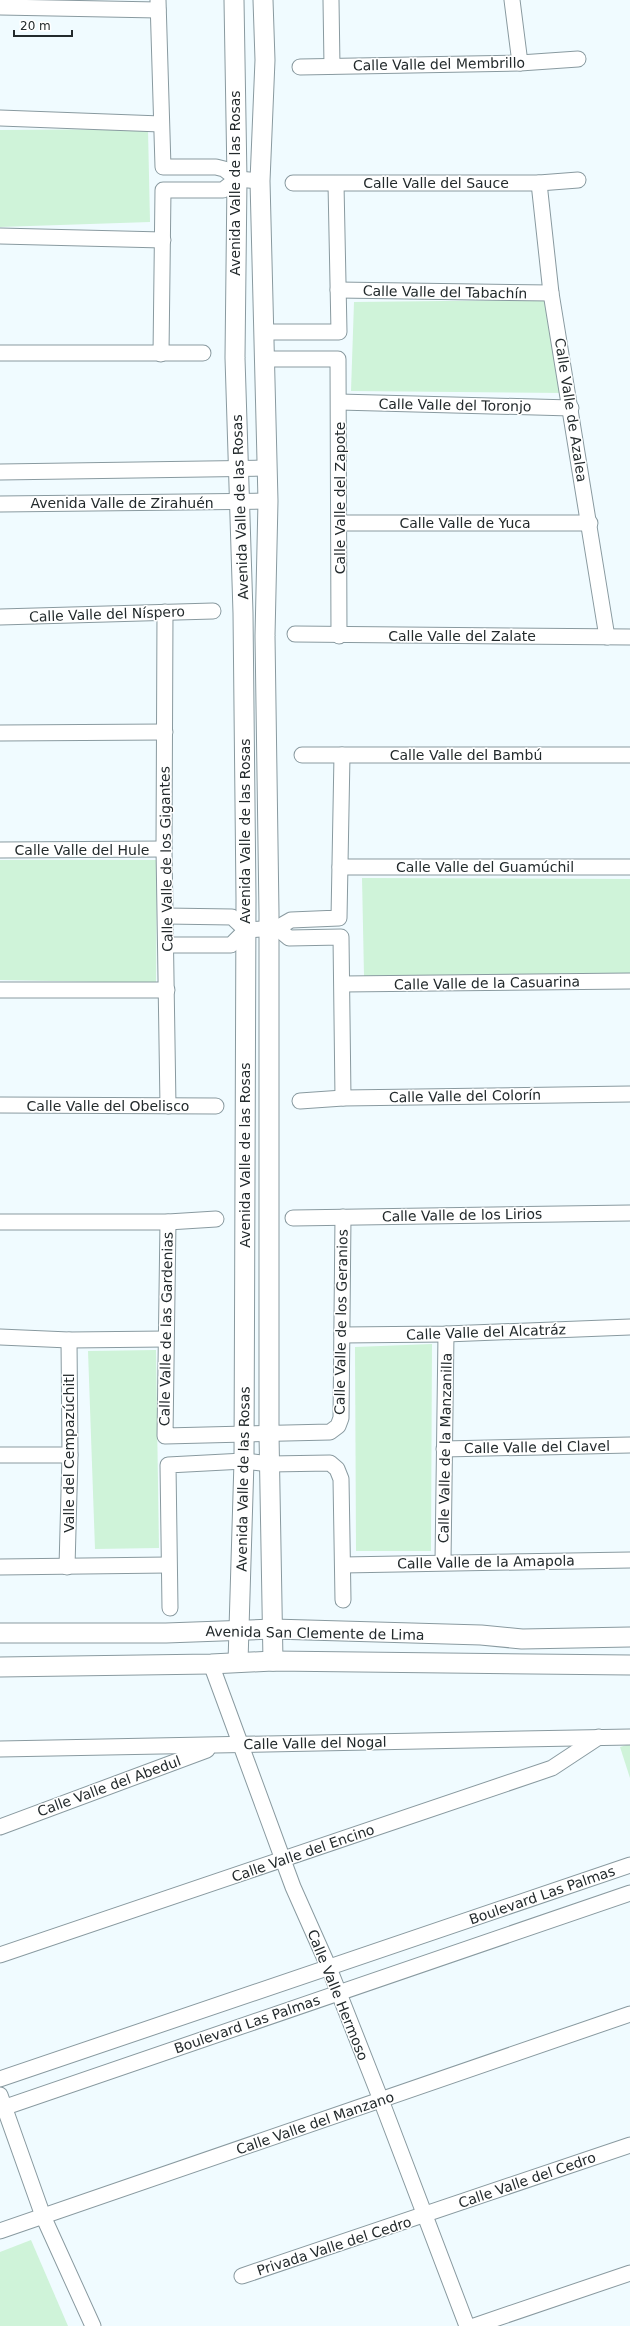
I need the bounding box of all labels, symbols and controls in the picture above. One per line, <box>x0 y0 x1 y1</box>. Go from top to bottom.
scale bar <box>14 12 72 38</box>
text: 20 m <box>20 19 51 33</box>
street label: Calle Valle del Membrillo <box>353 54 525 74</box>
street label: Avenida Valle de las Rosas <box>227 90 243 276</box>
street label: Calle Valle del Sauce <box>363 175 509 191</box>
street label: Calle Valle del Tabachín <box>363 283 527 301</box>
street label: Calle Valle de Azalea <box>552 337 590 483</box>
street label: Calle Valle del Toronjo <box>378 396 532 414</box>
street label: Avenida Valle de las Rosas <box>229 414 251 600</box>
street label: Calle Valle del Zapote <box>332 422 348 574</box>
street label: Avenida Valle de Zirahuén <box>30 495 214 511</box>
street label: Calle Valle de Yuca <box>399 515 531 531</box>
street label: Calle Valle del Níspero <box>29 603 185 625</box>
street label: Calle Valle del Zalate <box>388 628 536 644</box>
street label: Avenida Valle de las Rosas <box>237 738 253 924</box>
street label: Calle Valle del Bambú <box>390 747 542 763</box>
street label: Calle Valle de los Gigantes <box>156 766 176 952</box>
street label: Calle Valle del Hule <box>15 842 149 858</box>
street label: Calle Valle del Guamúchil <box>396 859 574 875</box>
street label: Calle Valle de la Casuarina <box>394 973 580 993</box>
street label: Avenida Valle de las Rosas <box>237 1062 253 1248</box>
street label: Calle Valle del Colorín <box>389 1087 541 1105</box>
street label: Calle Valle del Obelisco <box>27 1098 189 1114</box>
street label: Calle Valle de los Lirios <box>382 1206 542 1224</box>
street label: Calle Valle de los Geranios <box>331 1229 351 1415</box>
street label: Calle Valle de las Gardenias <box>156 1232 176 1426</box>
street label: Calle Valle del Alcatráz <box>406 1321 566 1343</box>
street label: Calle Valle de la Manzanilla <box>435 1353 455 1543</box>
street label: Valle del Cempazúchitl <box>61 1373 77 1533</box>
street label: Avenida Valle de las Rosas <box>233 1386 253 1572</box>
street label: Calle Valle del Clavel <box>464 1438 610 1456</box>
street label: Calle Valle de la Amapola <box>397 1552 575 1572</box>
street label: Avenida San Clemente de Lima <box>205 1623 425 1643</box>
street label: Calle Valle del Nogal <box>243 1734 387 1752</box>
street label: Calle Valle del Abedul <box>35 1753 183 1819</box>
street label: Calle Valle del Encino <box>230 1821 376 1885</box>
street label: Boulevard Las Palmas <box>467 1862 617 1928</box>
street label: Calle Valle Hermoso <box>304 1927 372 2063</box>
street label: Boulevard Las Palmas <box>172 1991 322 2057</box>
street label: Calle Valle del Manzano <box>234 2088 396 2158</box>
street label: Calle Valle del Cedro <box>456 2149 598 2211</box>
street label: Privada Valle del Cedro <box>255 2213 413 2279</box>

